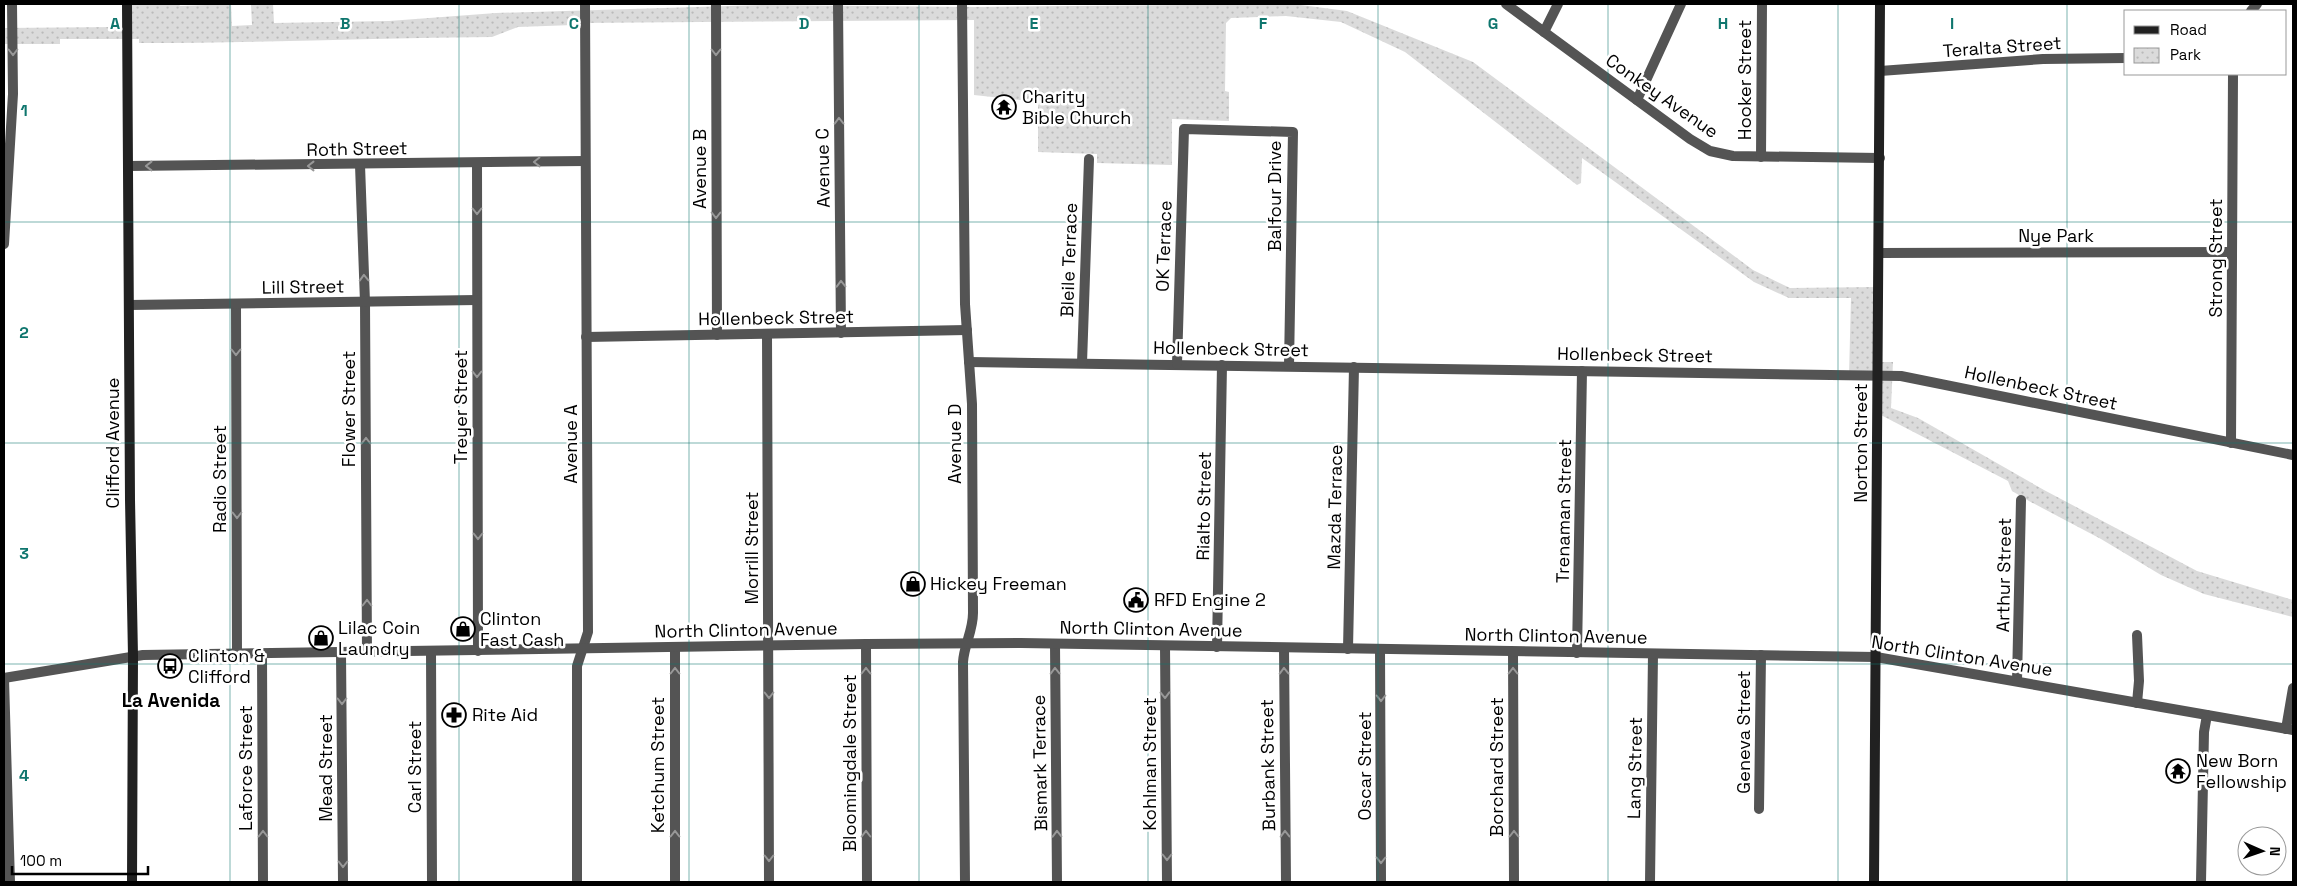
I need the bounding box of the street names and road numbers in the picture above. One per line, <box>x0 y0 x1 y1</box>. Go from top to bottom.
street label: Hooker Street <box>1733 20 1756 140</box>
street label: Teralta Street <box>1942 31 2062 62</box>
street label: Conkey Avenue <box>1601 48 1723 143</box>
street label: Avenue C <box>810 128 835 208</box>
street label: Avenue B <box>688 129 711 209</box>
street label: Roth Street <box>306 136 408 161</box>
street label: Balfour Drive <box>1263 141 1286 251</box>
street label: Strong Street <box>2204 198 2227 318</box>
street label: OK Terrace <box>1150 200 1177 292</box>
street label: Bleile Terrace <box>1055 202 1082 318</box>
street label: Nye Park <box>2018 224 2094 247</box>
street label: Lill Street <box>261 274 345 299</box>
street label: Hollenbeck Street <box>698 305 854 330</box>
street label: Hollenbeck Street <box>1153 336 1309 361</box>
street label: Hollenbeck Street <box>1557 342 1713 367</box>
street label: Treyer Street <box>449 350 472 464</box>
street label: Flower Street <box>337 351 360 467</box>
street label: Hollenbeck Street <box>1963 360 2120 415</box>
street label: Clifford Avenue <box>101 378 124 508</box>
street label: Norton Street <box>1849 383 1872 503</box>
street label: Avenue A <box>559 404 582 484</box>
street label: Avenue D <box>943 404 966 484</box>
street label: Radio Street <box>208 425 231 533</box>
street label: Trenaman Street <box>1551 439 1576 583</box>
street label: Mazda Terrace <box>1322 444 1347 570</box>
street label: Rialto Street <box>1191 451 1216 561</box>
street label: Morrill Street <box>740 491 763 605</box>
street label: Arthur Street <box>1991 517 2016 633</box>
street label: North Clinton Avenue <box>1059 615 1243 642</box>
street label: North Clinton Avenue <box>654 616 838 643</box>
street label: North Clinton Avenue <box>1464 622 1648 649</box>
street label: North Clinton Avenue <box>1870 630 2054 681</box>
street label: Geneva Street <box>1732 670 1755 794</box>
street label: Bloomingdale Street <box>838 674 861 852</box>
street label: Bismark Terrace <box>1027 695 1052 831</box>
street label: Ketchum Street <box>646 697 669 833</box>
street label: Kohlman Street <box>1138 697 1161 831</box>
street label: Borchard Street <box>1485 697 1508 837</box>
street label: Burbank Street <box>1255 699 1280 831</box>
street label: Laforce Street <box>234 705 257 831</box>
street label: Oscar Street <box>1353 711 1376 821</box>
street label: Mead Street <box>314 714 337 822</box>
street label: Lang Street <box>1622 717 1647 819</box>
street label: Carl Street <box>403 721 426 813</box>

